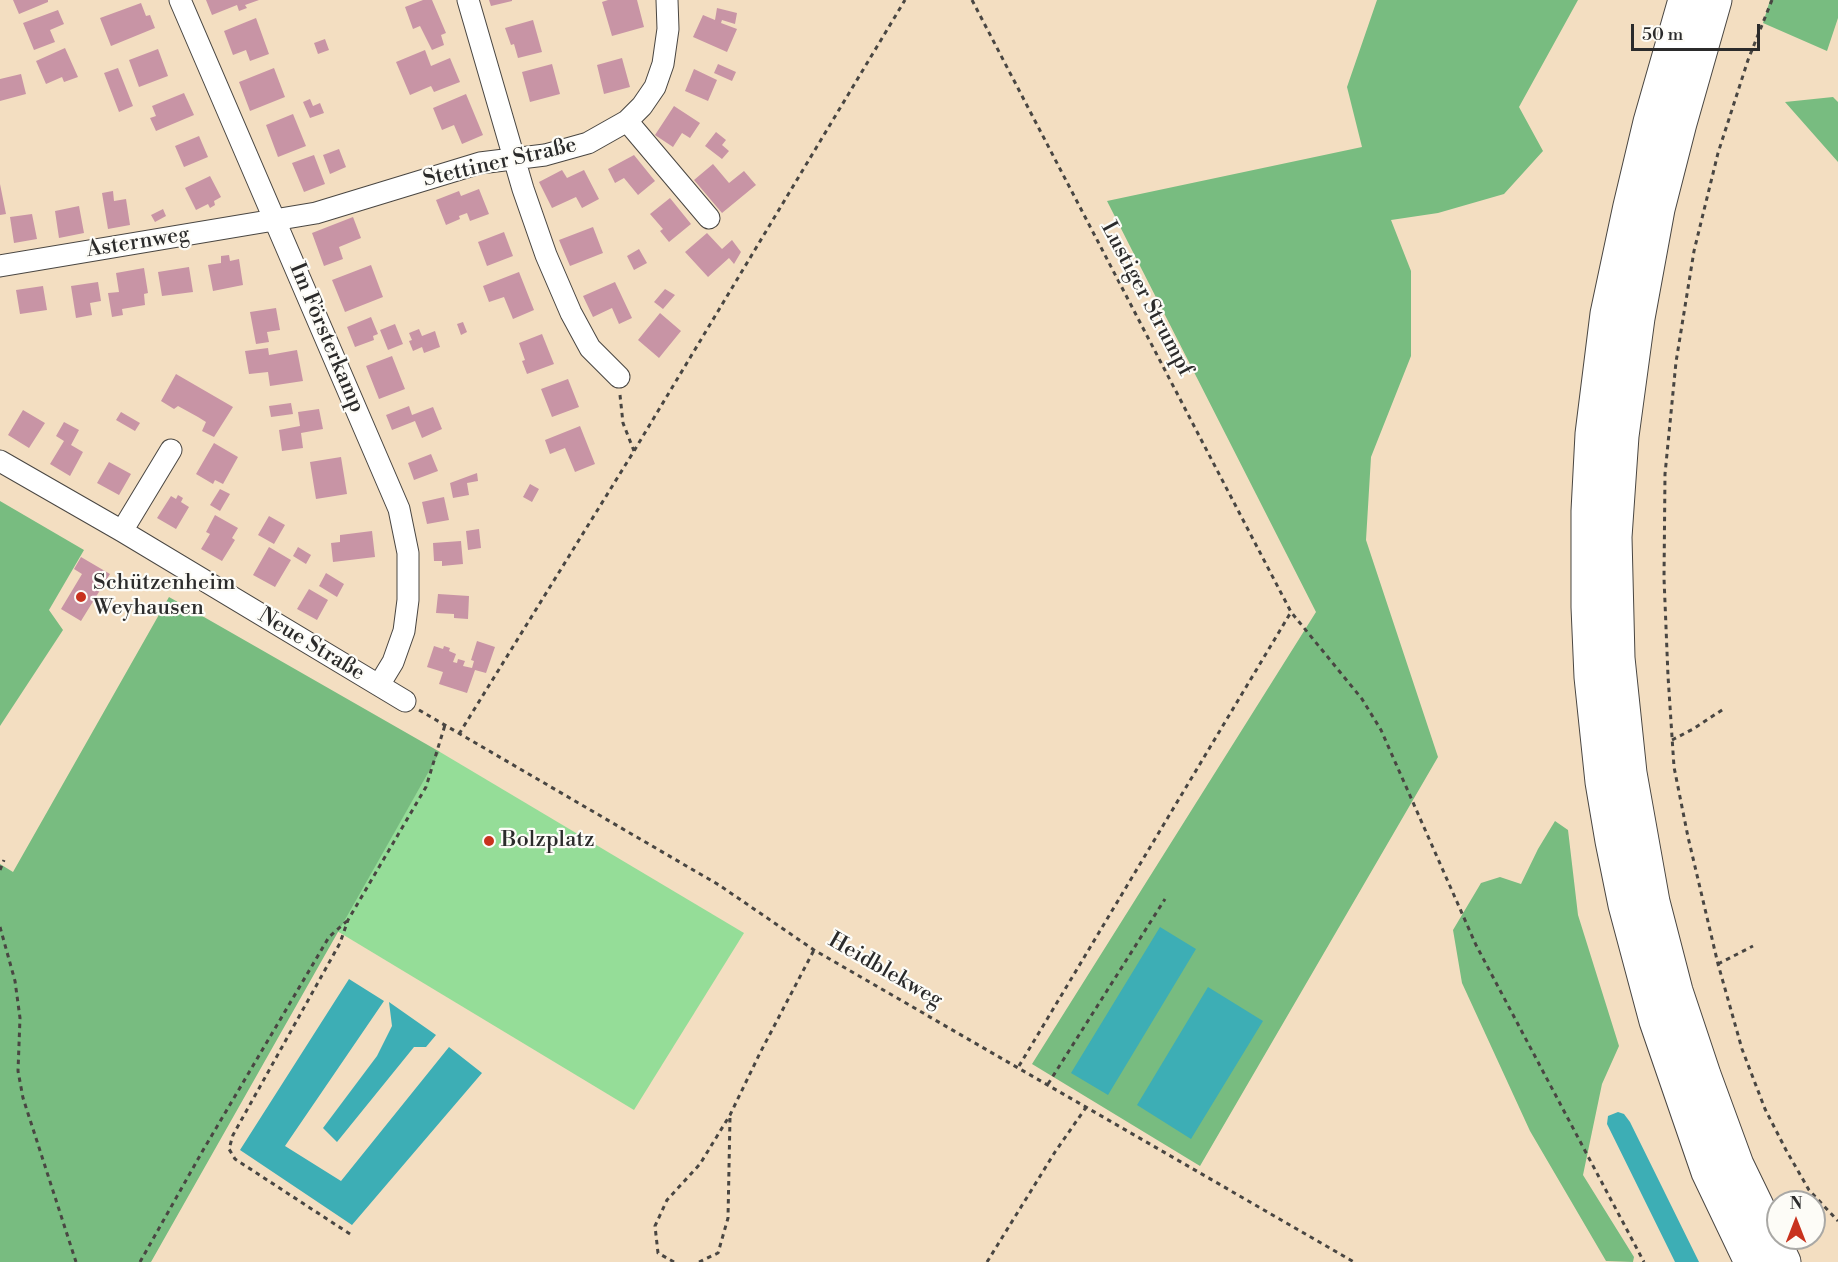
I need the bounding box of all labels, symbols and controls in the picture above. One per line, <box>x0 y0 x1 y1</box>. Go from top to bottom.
scale bar <box>1634 12 1763 50</box>
text: 50 m <box>1642 23 1683 46</box>
street label: Stettiner Straße <box>421 132 579 194</box>
street label: Lustiger Strumpf <box>1094 217 1198 381</box>
street label: Asternweg <box>85 222 191 264</box>
street label: Im Försterkamp <box>283 259 369 417</box>
place label: Schützenheim Weyhausen <box>93 571 236 622</box>
marker: Schützenheim Weyhausen <box>74 590 88 604</box>
street label: Neue Straße <box>253 603 369 687</box>
place label: Bolzplatz <box>501 828 595 854</box>
marker: Bolzplatz <box>482 834 496 848</box>
street label: Heidblekweg <box>823 928 947 1014</box>
north arrow <box>1766 1190 1826 1250</box>
text: N <box>1790 1194 1802 1214</box>

